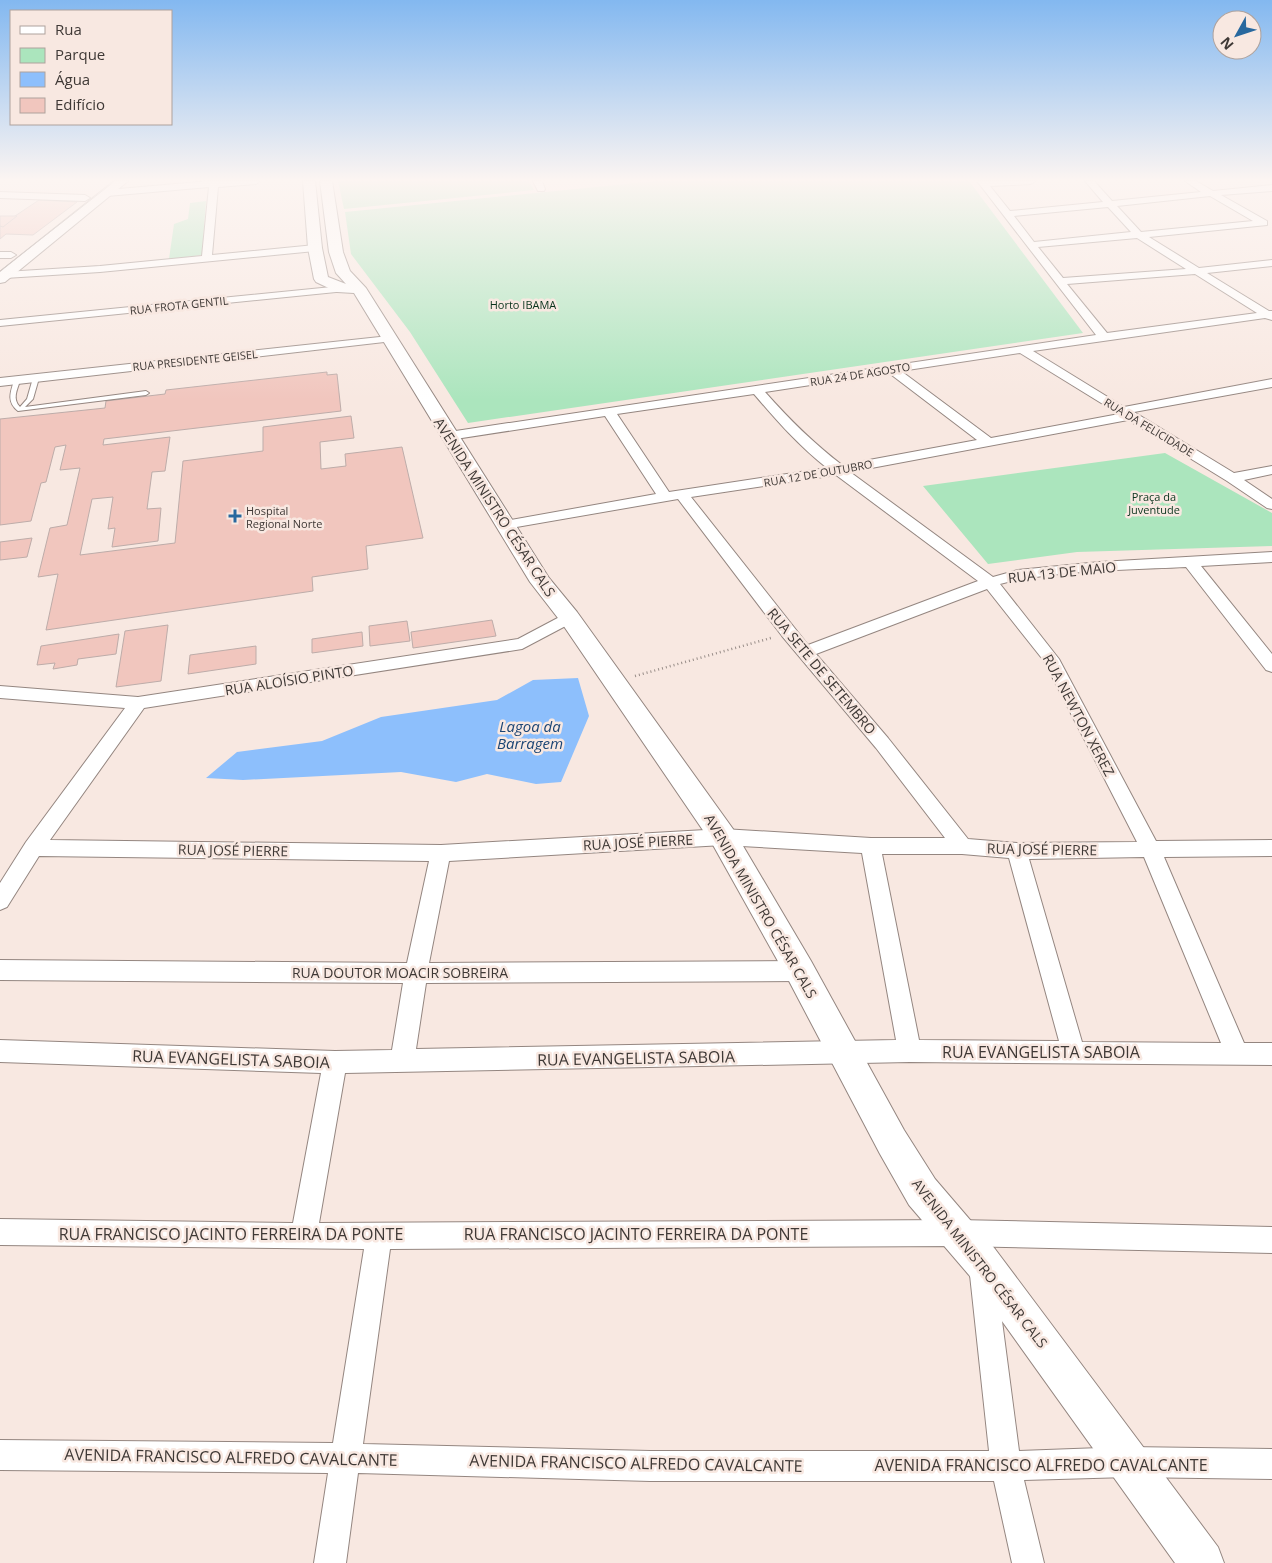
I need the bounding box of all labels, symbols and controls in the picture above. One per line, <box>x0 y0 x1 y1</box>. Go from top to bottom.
legend <box>10 10 172 125</box>
north arrow <box>1212 10 1262 60</box>
text: Rua <box>55 19 82 39</box>
text: N <box>1216 33 1238 54</box>
text: Parque <box>55 44 105 64</box>
text: Água <box>55 69 90 89</box>
text: Edifício <box>55 94 105 114</box>
street label: RUA FROTA GENTIL <box>129 292 229 318</box>
park label: Horto IBAMA <box>490 297 556 312</box>
street label: RUA PRESIDENTE GEISEL <box>132 346 259 374</box>
street label: RUA 24 DE AGOSTO <box>809 359 911 389</box>
street label: RUA DA FELICIDADE <box>1101 394 1197 460</box>
street label: AVENIDA MINISTRO CÉSAR CALS <box>430 414 560 600</box>
street label: RUA 12 DE OUTUBRO <box>762 456 874 490</box>
park label: Praça da Juventude <box>1127 489 1180 517</box>
place label: Hospital Regional Norte <box>246 503 322 531</box>
marker: Hospital Regional Norte <box>228 509 242 523</box>
street label: RUA 13 DE MAIO <box>1007 557 1117 587</box>
street label: RUA SETE DE SETEMBRO <box>763 604 881 738</box>
street label: RUA NEWTON XEREZ <box>1039 651 1119 779</box>
street label: RUA ALOÍSIO PINTO <box>223 660 355 700</box>
water label: Lagoa da Barragem <box>497 716 563 753</box>
street label: AVENIDA MINISTRO CÉSAR CALS <box>700 810 822 1002</box>
street label: RUA JOSÉ PIERRE <box>582 830 694 854</box>
street label: RUA JOSÉ PIERRE <box>987 839 1097 859</box>
street label: RUA JOSÉ PIERRE <box>178 840 288 860</box>
street label: RUA DOUTOR MOACIR SOBREIRA <box>292 963 508 982</box>
street label: RUA EVANGELISTA SABOIA <box>942 1041 1141 1063</box>
street label: RUA EVANGELISTA SABOIA <box>132 1045 331 1073</box>
street label: RUA EVANGELISTA SABOIA <box>537 1045 736 1071</box>
street label: AVENIDA MINISTRO CÉSAR CALS <box>908 1175 1052 1351</box>
street label: RUA FRANCISCO JACINTO FERREIRA DA PONTE <box>59 1223 403 1245</box>
street label: RUA FRANCISCO JACINTO FERREIRA DA PONTE <box>464 1223 808 1245</box>
street label: AVENIDA FRANCISCO ALFREDO CAVALCANTE <box>64 1443 398 1471</box>
street label: AVENIDA FRANCISCO ALFREDO CAVALCANTE <box>469 1449 803 1477</box>
street label: AVENIDA FRANCISCO ALFREDO CAVALCANTE <box>874 1454 1208 1476</box>

